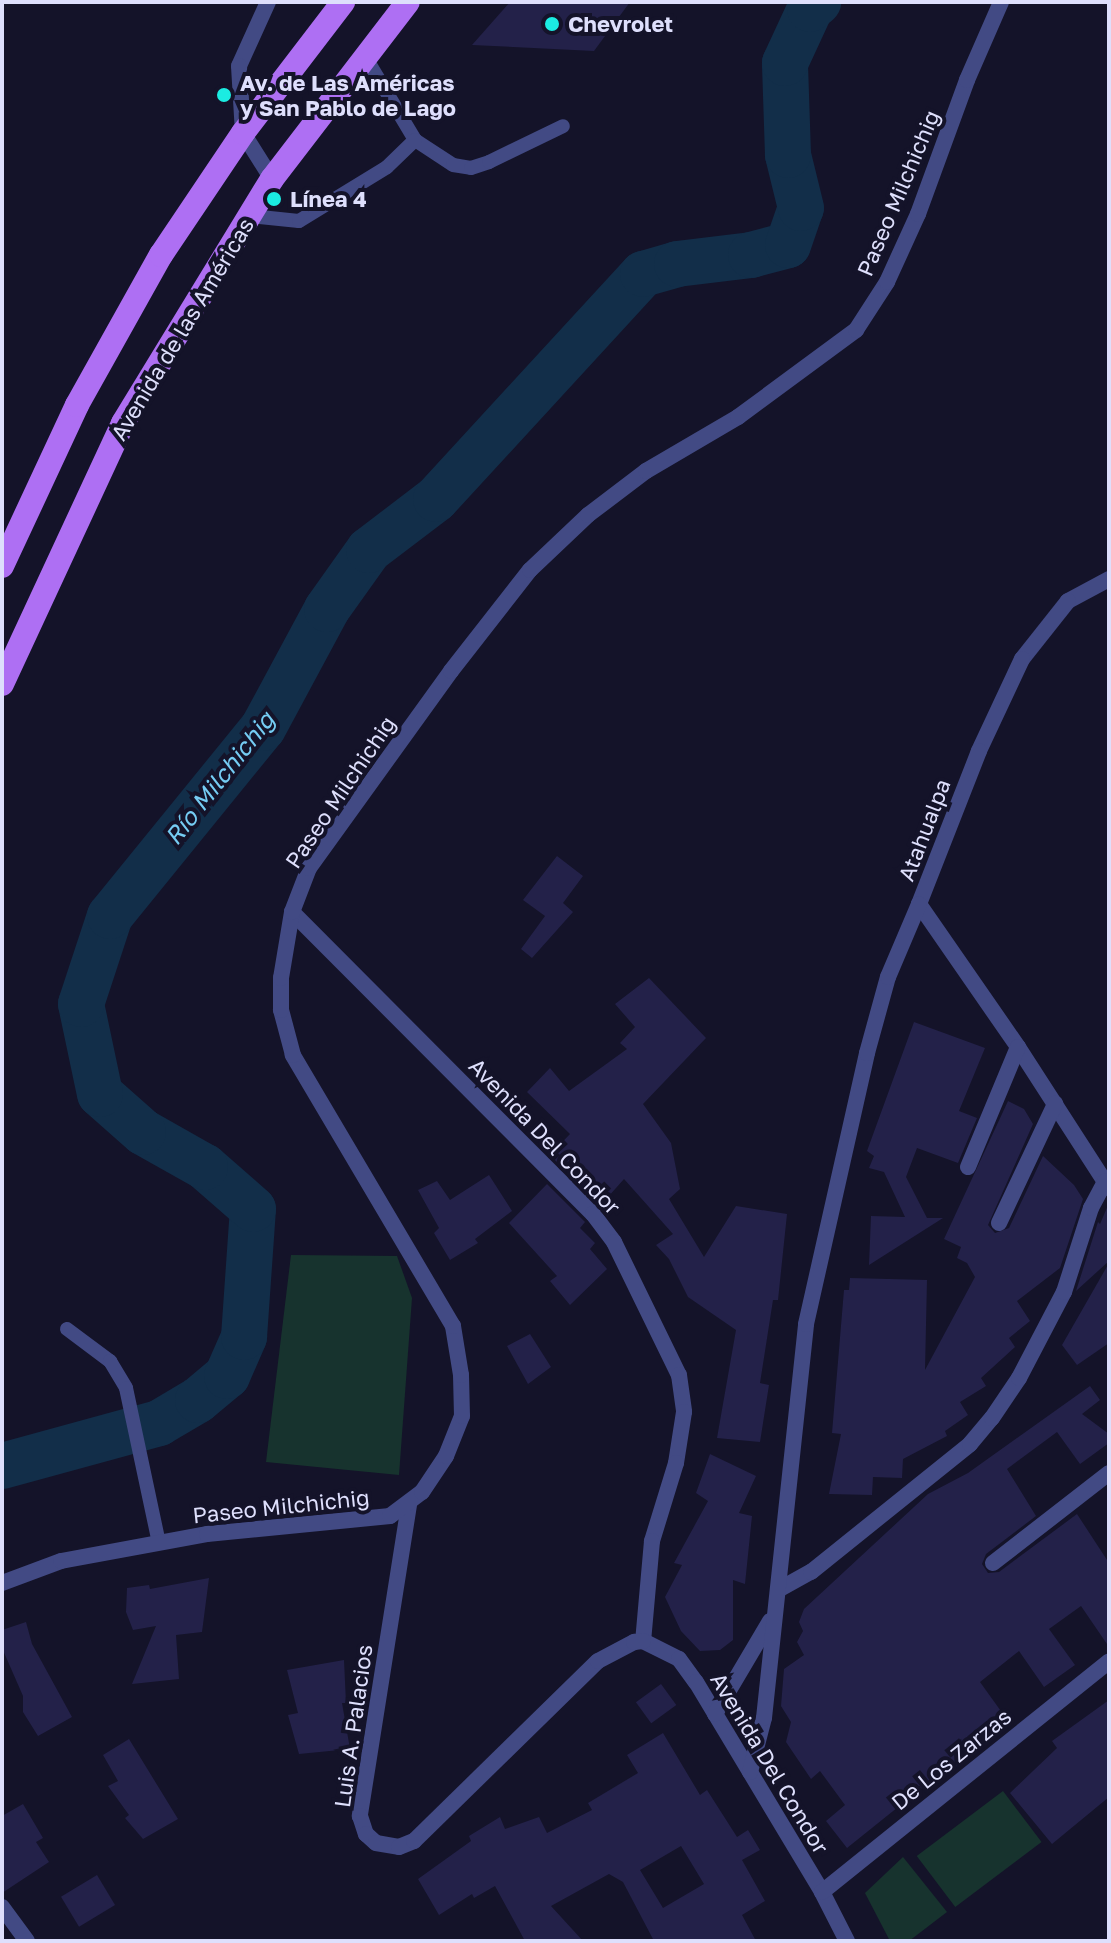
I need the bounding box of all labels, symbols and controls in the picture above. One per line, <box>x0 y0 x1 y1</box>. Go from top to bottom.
place label: Chevrolet <box>568 11 673 37</box>
marker: Chevrolet <box>543 15 561 33</box>
place label: Av. de Las Américas y San Pablo de Lago <box>240 69 456 120</box>
marker: Av. de Las Américas y San Pablo de Lago <box>215 86 233 104</box>
street label: Paseo Milchichig <box>851 106 945 280</box>
place label: Línea 4 <box>290 186 367 212</box>
marker: Línea 4 <box>265 190 283 208</box>
street label: Avenida de las Américas <box>105 213 259 445</box>
water label: Río Milchichig <box>158 706 280 850</box>
street label: Paseo Milchichig <box>279 711 401 873</box>
street label: Atahualpa <box>892 775 956 885</box>
street label: Avenida Del Condor <box>464 1053 626 1219</box>
street label: Paseo Milchichig <box>191 1484 371 1528</box>
street label: Luis A. Palacios <box>328 1643 378 1809</box>
street label: Avenida Del Condor <box>705 1668 835 1858</box>
street label: De Los Zarzas <box>886 1703 1016 1815</box>

